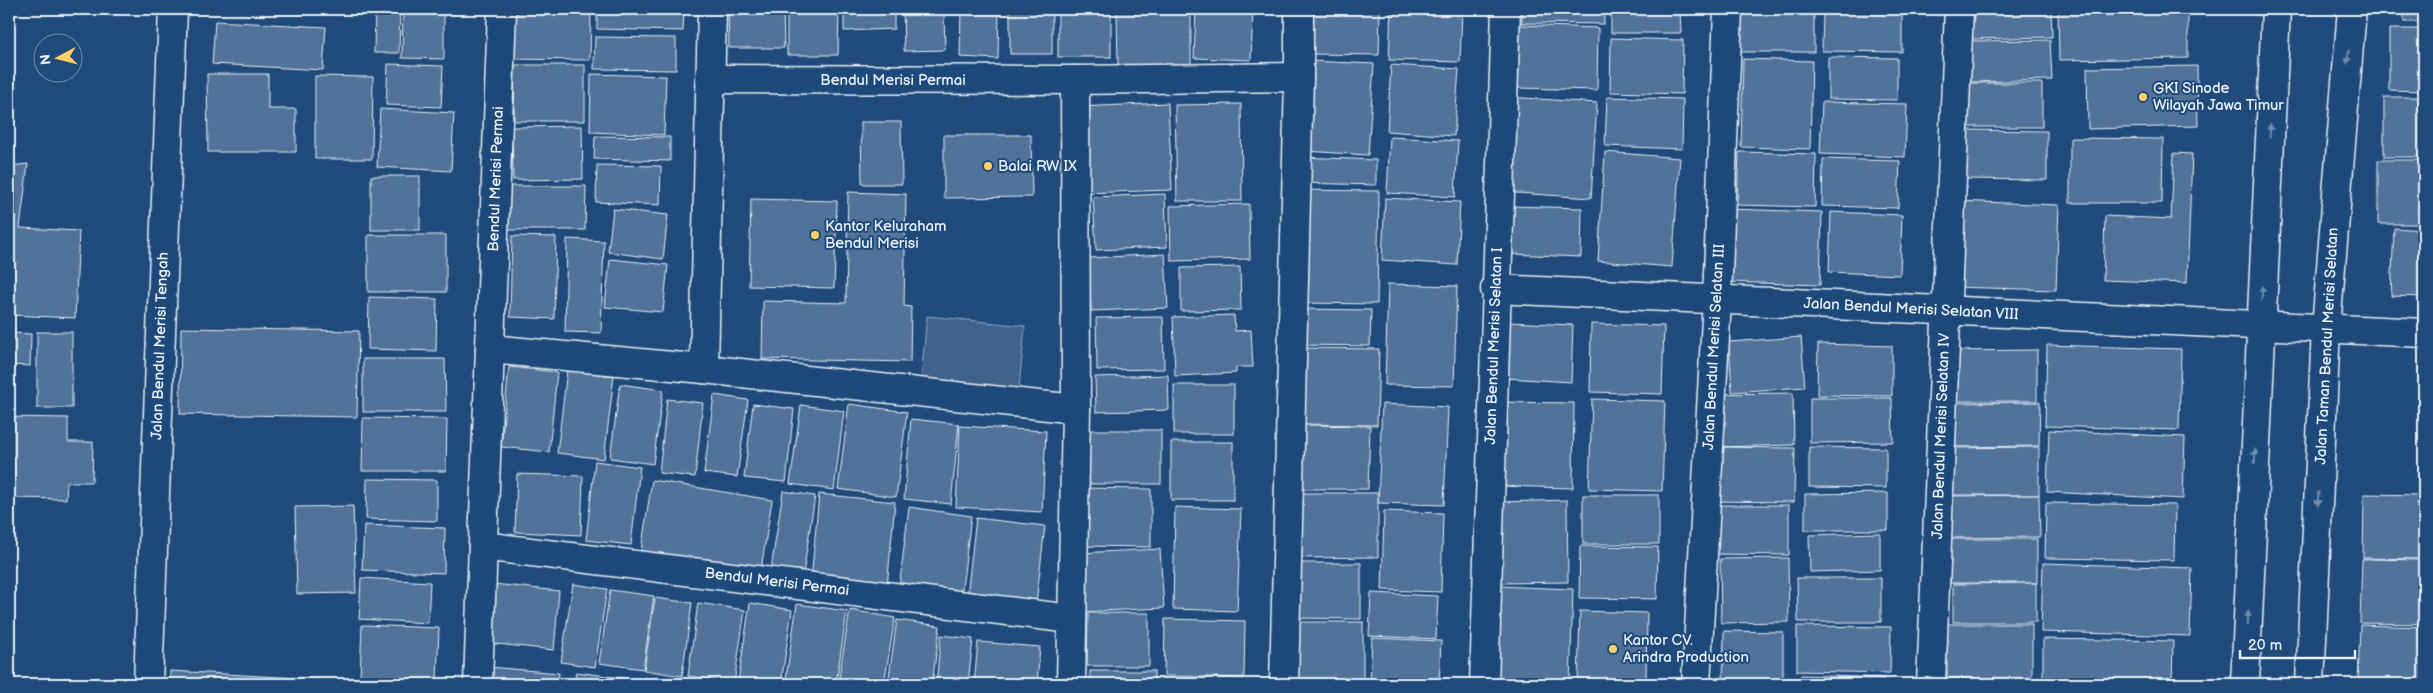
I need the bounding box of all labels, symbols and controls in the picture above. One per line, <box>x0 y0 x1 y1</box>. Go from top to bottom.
north arrow <box>32 32 82 82</box>
one-way arrow <box>2344 50 2352 66</box>
text: N <box>37 53 55 66</box>
street label: Bendul Merisi Permai <box>820 71 966 90</box>
place label: GKI Sinode Wilayah Jawa Timur <box>2153 79 2284 115</box>
marker: GKI Sinode Wilayah Jawa Timur <box>2137 91 2149 103</box>
street label: Bendul Merisi Permai <box>484 106 508 252</box>
one-way arrow <box>2266 123 2274 139</box>
place label: Balai RW IX <box>998 157 1077 176</box>
marker: Balai RW IX <box>982 160 994 172</box>
place label: Kantor Keluraham Bendul Merisi <box>825 217 947 253</box>
street label: Jalan Taman Bendul Merisi Selatan <box>2311 227 2343 465</box>
marker: Kantor Keluraham Bendul Merisi <box>809 229 821 241</box>
street label: Jalan Bendul Merisi Selatan III <box>1699 243 1729 451</box>
street label: Jalan Bendul Merisi Selatan I <box>1481 247 1507 445</box>
street label: Jalan Bendul Merisi Tengah <box>147 252 173 440</box>
one-way arrow <box>2259 285 2267 301</box>
street label: Jalan Bendul Merisi Selatan VIII <box>1803 294 2019 324</box>
street label: Jalan Bendul Merisi Selatan IV <box>1928 332 1954 540</box>
one-way arrow <box>2251 447 2259 463</box>
one-way arrow <box>2314 491 2322 507</box>
street label: Bendul Merisi Permai <box>704 564 850 600</box>
one-way arrow <box>2244 610 2252 626</box>
scale bar <box>2240 628 2356 660</box>
place label: Kantor CV. Arindra Production <box>1623 631 1749 667</box>
text: 20 m <box>2248 636 2282 655</box>
marker: Kantor CV. Arindra Production <box>1607 643 1619 655</box>

